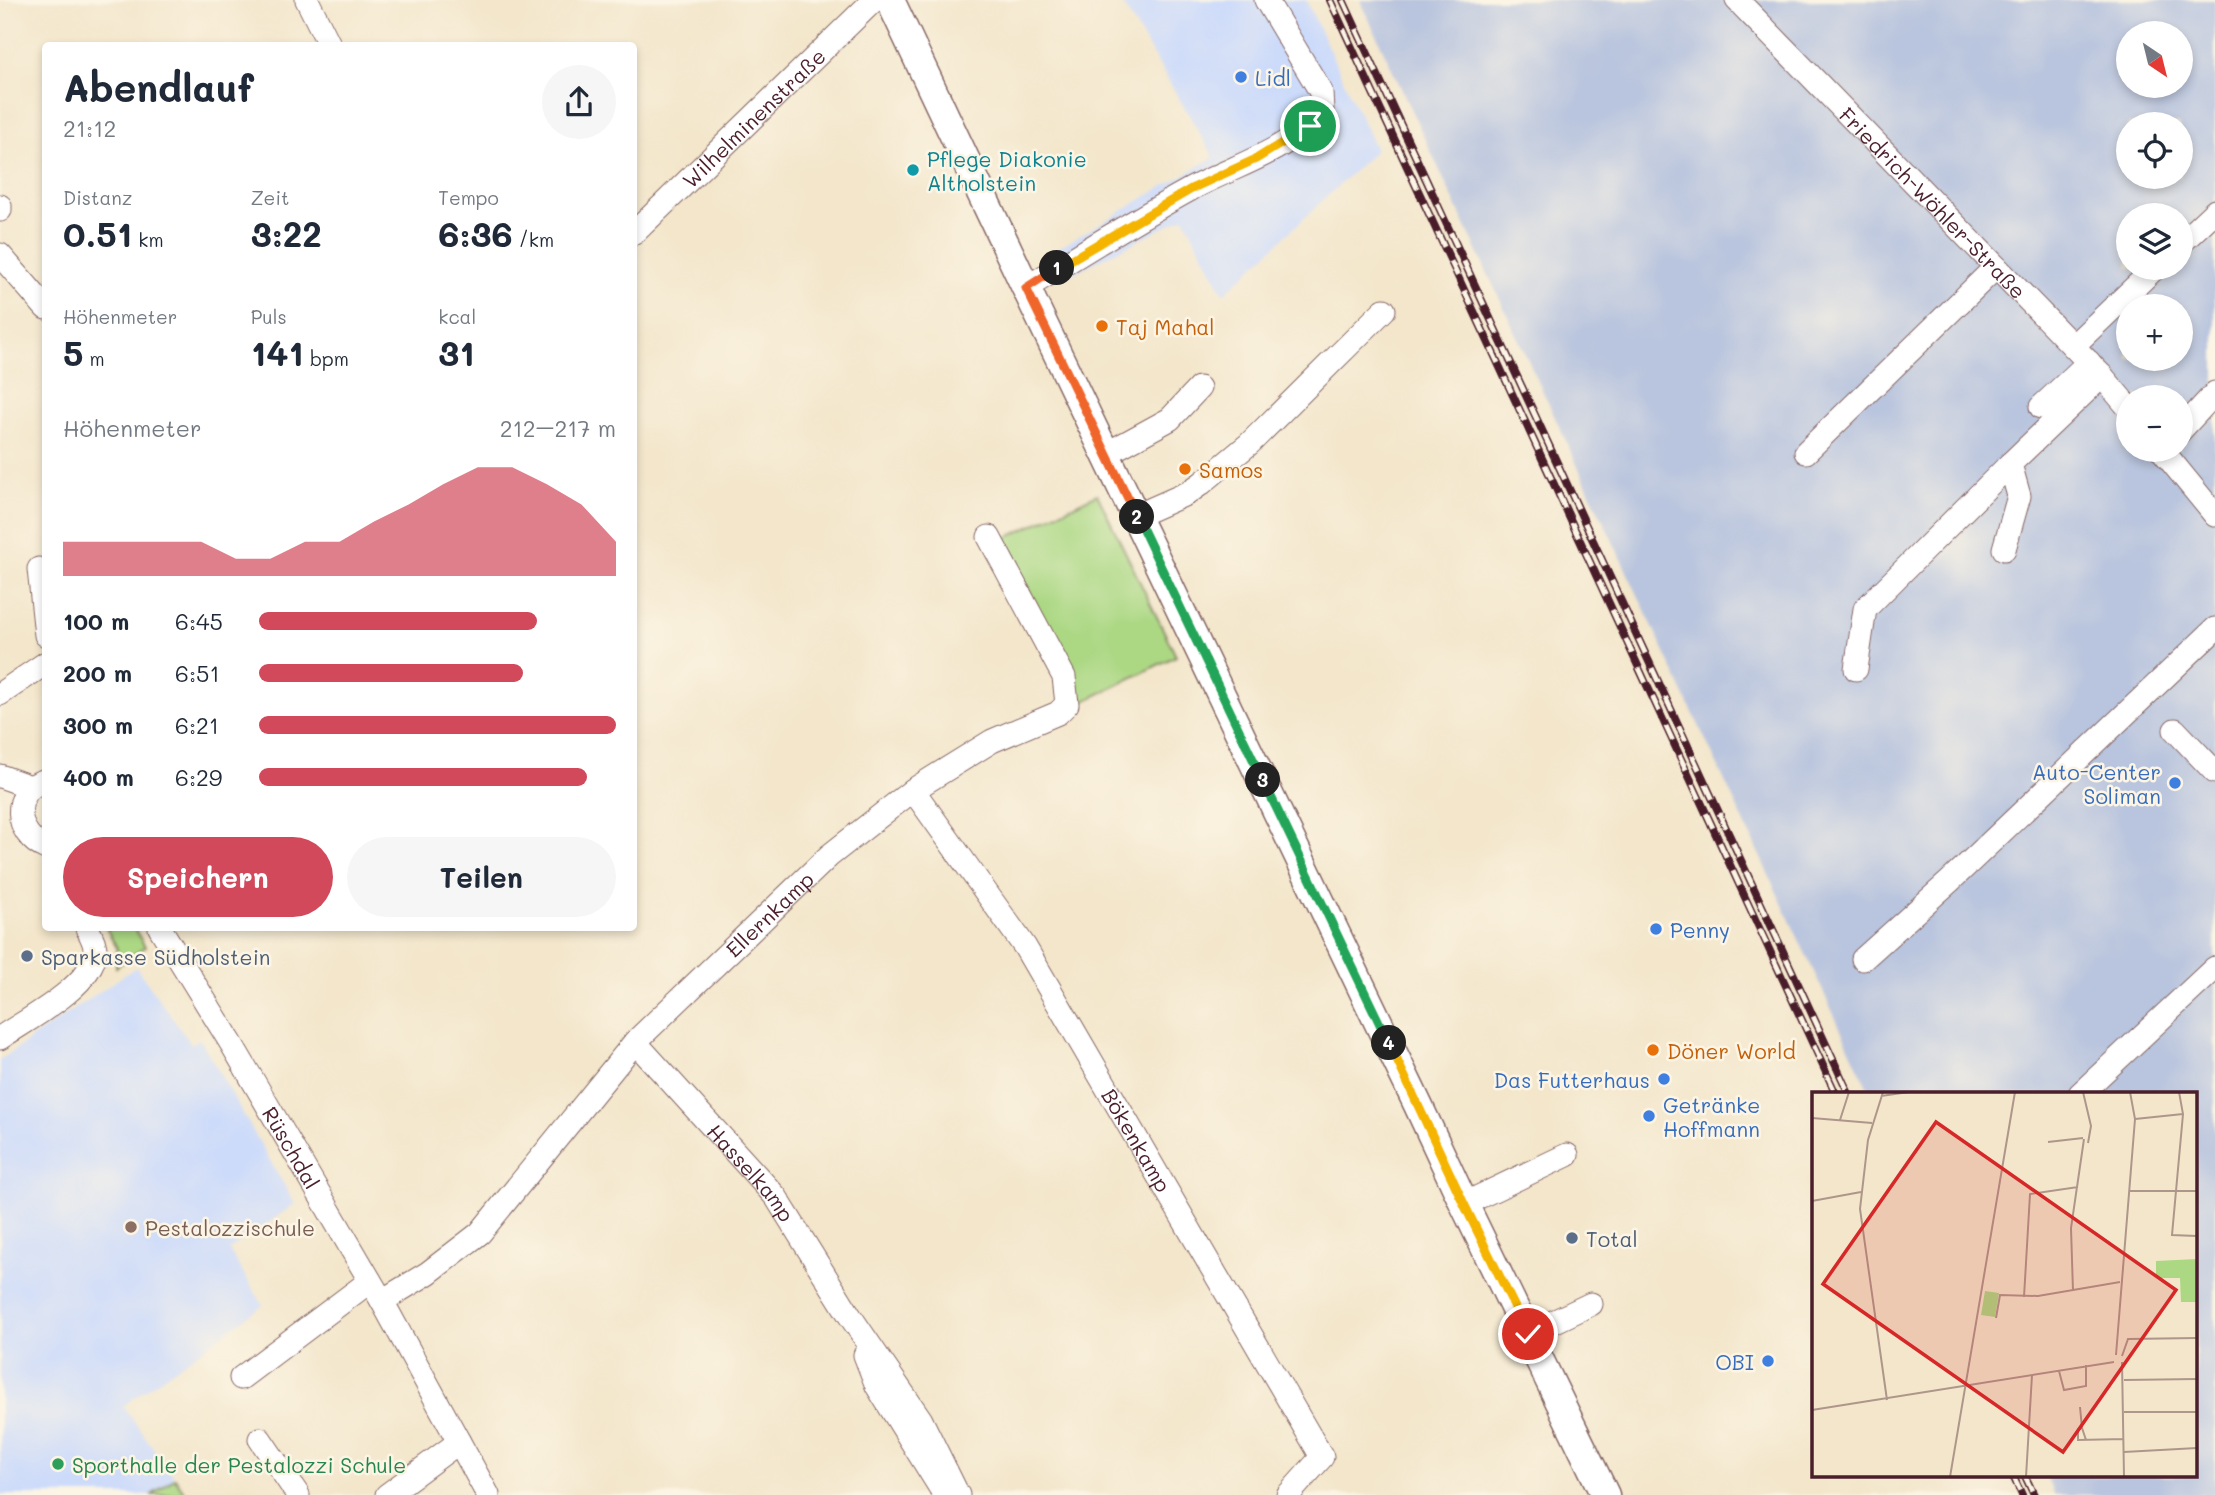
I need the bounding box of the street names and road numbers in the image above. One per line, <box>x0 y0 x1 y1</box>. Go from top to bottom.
street label: Wilhelminenstraße <box>676 42 830 193</box>
street label: Friedrich-Wöhler-Straße <box>1834 101 2032 304</box>
street label: Ellernkamp <box>719 865 819 962</box>
street label: Bökenkamp <box>1097 1083 1178 1196</box>
street label: Rüschdal <box>257 1101 327 1193</box>
street label: Hasselkamp <box>702 1118 801 1226</box>

